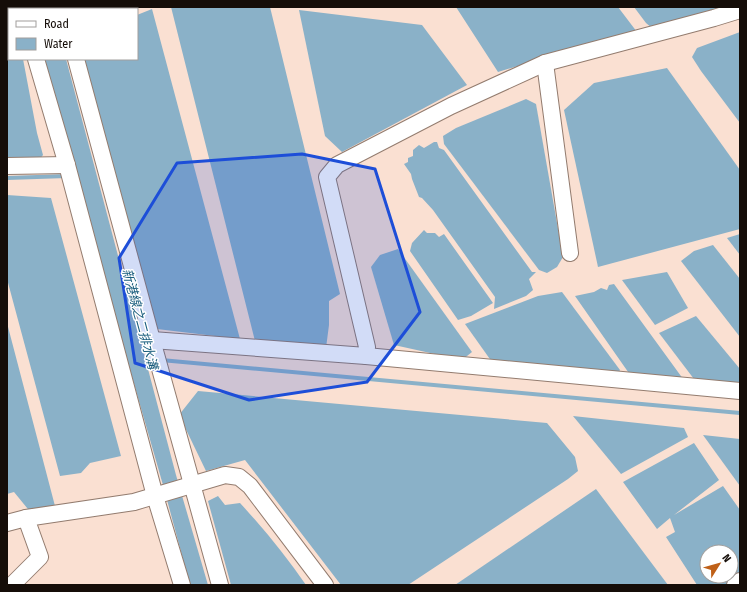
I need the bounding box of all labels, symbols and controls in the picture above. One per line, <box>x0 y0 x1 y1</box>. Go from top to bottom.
legend <box>8 8 138 60</box>
text: Road <box>44 17 69 31</box>
text: Water <box>44 37 73 51</box>
water label: 新港線之二排水溝 <box>119 267 161 373</box>
north arrow <box>699 544 739 584</box>
text: N <box>719 552 734 565</box>

